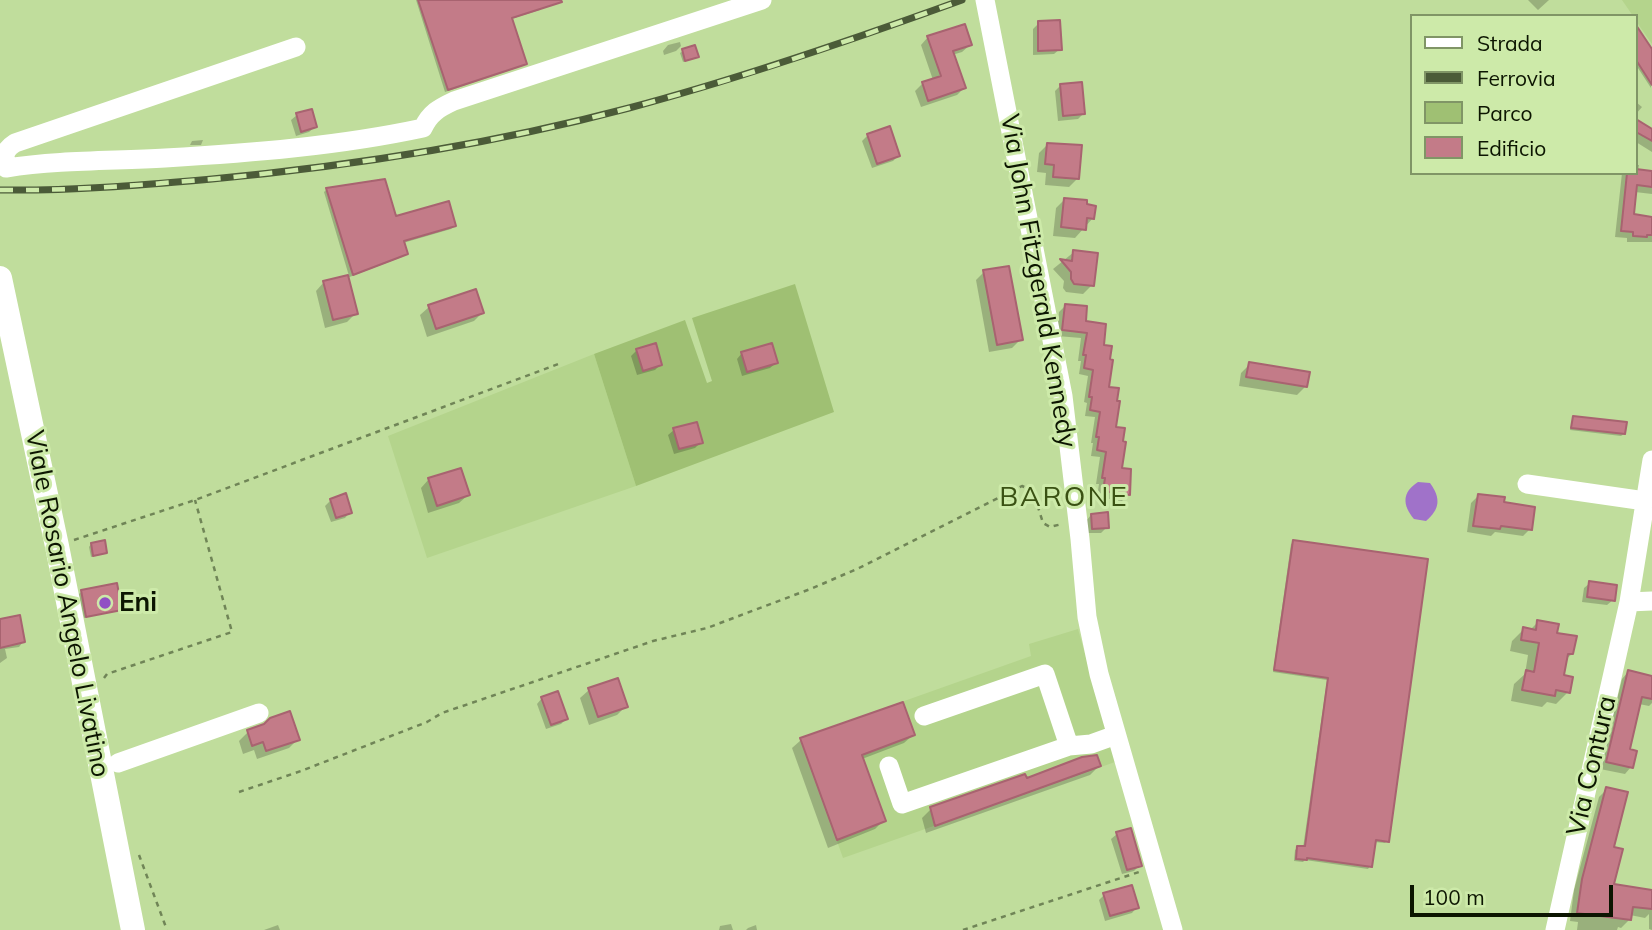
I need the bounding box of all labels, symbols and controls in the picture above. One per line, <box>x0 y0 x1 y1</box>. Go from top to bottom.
legend <box>1410 14 1638 175</box>
text: Strada <box>1477 30 1543 56</box>
text: Ferrovia <box>1477 65 1556 91</box>
text: Parco <box>1477 100 1532 126</box>
street label: Via John Fitzgerald Kennedy <box>993 112 1083 450</box>
text: Edificio <box>1477 135 1546 161</box>
street label: Viale Rosario Angelo Livatino <box>18 428 116 780</box>
district label: BARONE <box>1000 481 1128 515</box>
place label: Eni <box>119 587 157 619</box>
marker: Eni <box>97 595 113 611</box>
street label: Via Contura <box>1561 693 1623 839</box>
scale bar <box>1414 870 1617 914</box>
text: 100 m <box>1423 884 1485 910</box>

